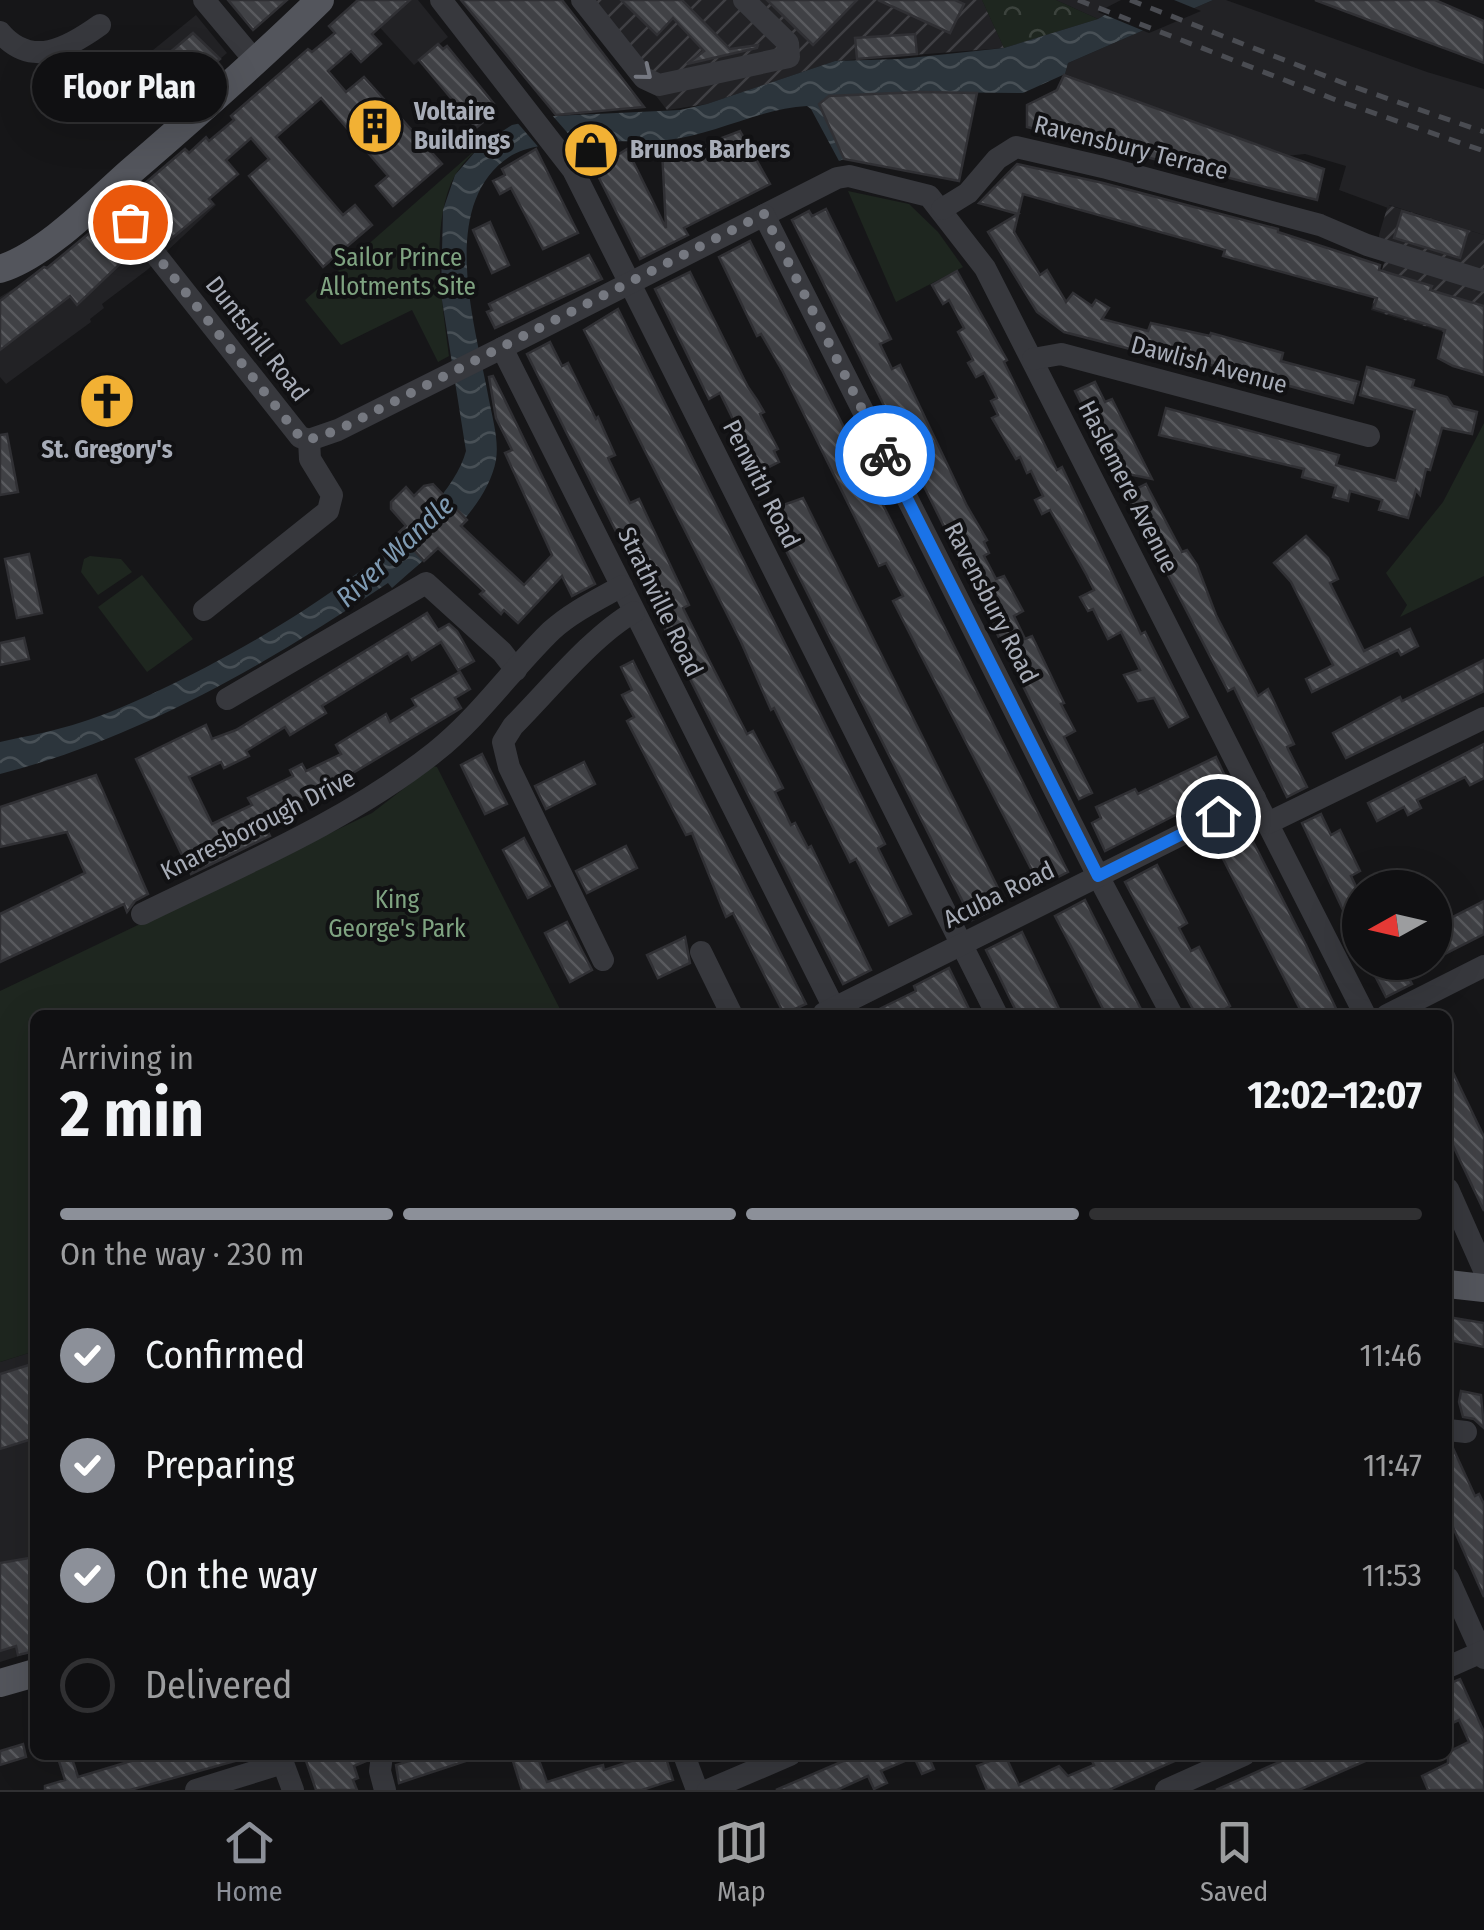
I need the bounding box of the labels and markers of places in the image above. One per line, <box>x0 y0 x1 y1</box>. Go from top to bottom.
callout: Floor Plan <box>32 52 228 122</box>
building icon: Voltaire Buildings <box>345 96 405 156</box>
place label: Voltaire Buildings <box>413 97 511 156</box>
shop icon: Brunos Barbers <box>561 120 621 180</box>
place label: Brunos Barbers <box>630 135 790 165</box>
pin <box>88 180 173 265</box>
church icon: St. Gregory's <box>77 371 137 431</box>
place label: St. Gregory's <box>41 435 173 465</box>
pin <box>1176 774 1261 859</box>

